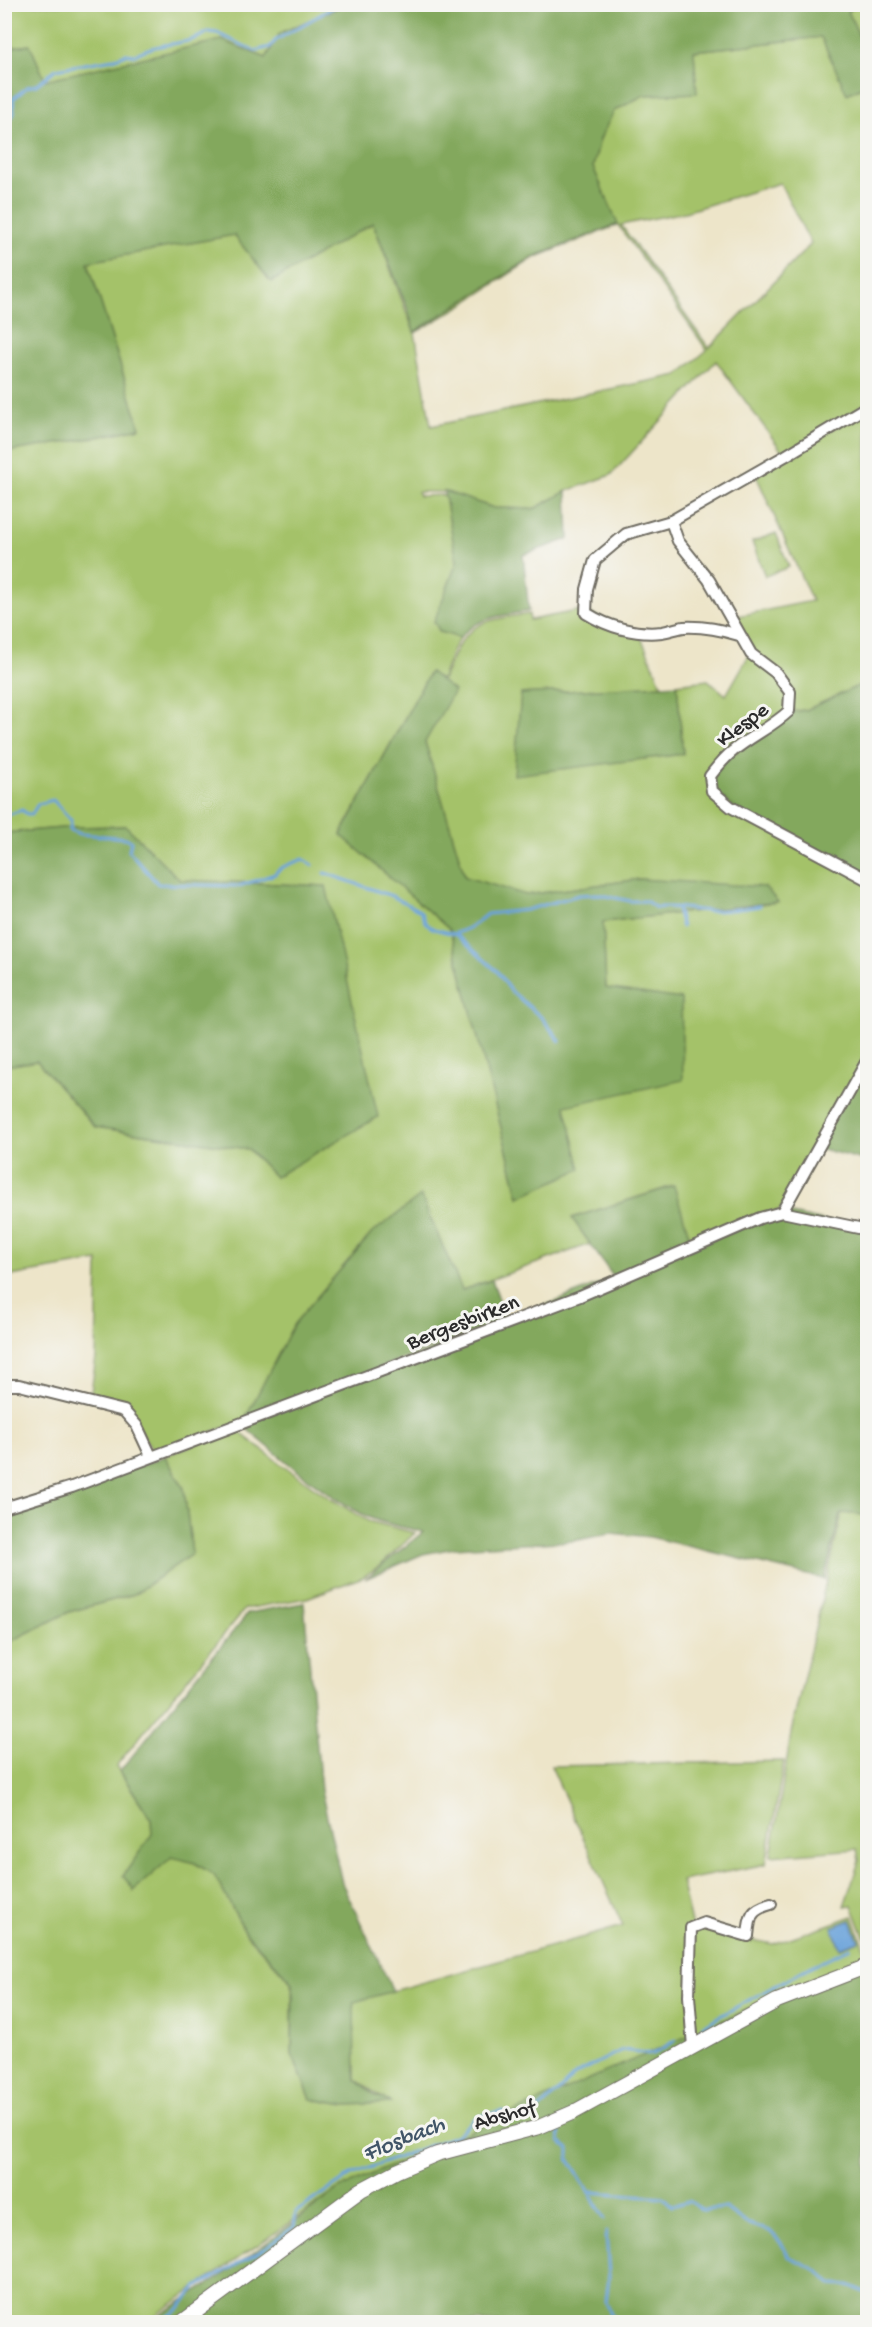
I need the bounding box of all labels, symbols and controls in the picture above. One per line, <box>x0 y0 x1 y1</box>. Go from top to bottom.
street label: Klespe <box>712 698 775 754</box>
street label: Bergesbirken <box>403 1290 524 1357</box>
street label: Abshof <box>471 2095 541 2138</box>
water label: Flosbach <box>359 2110 451 2170</box>

